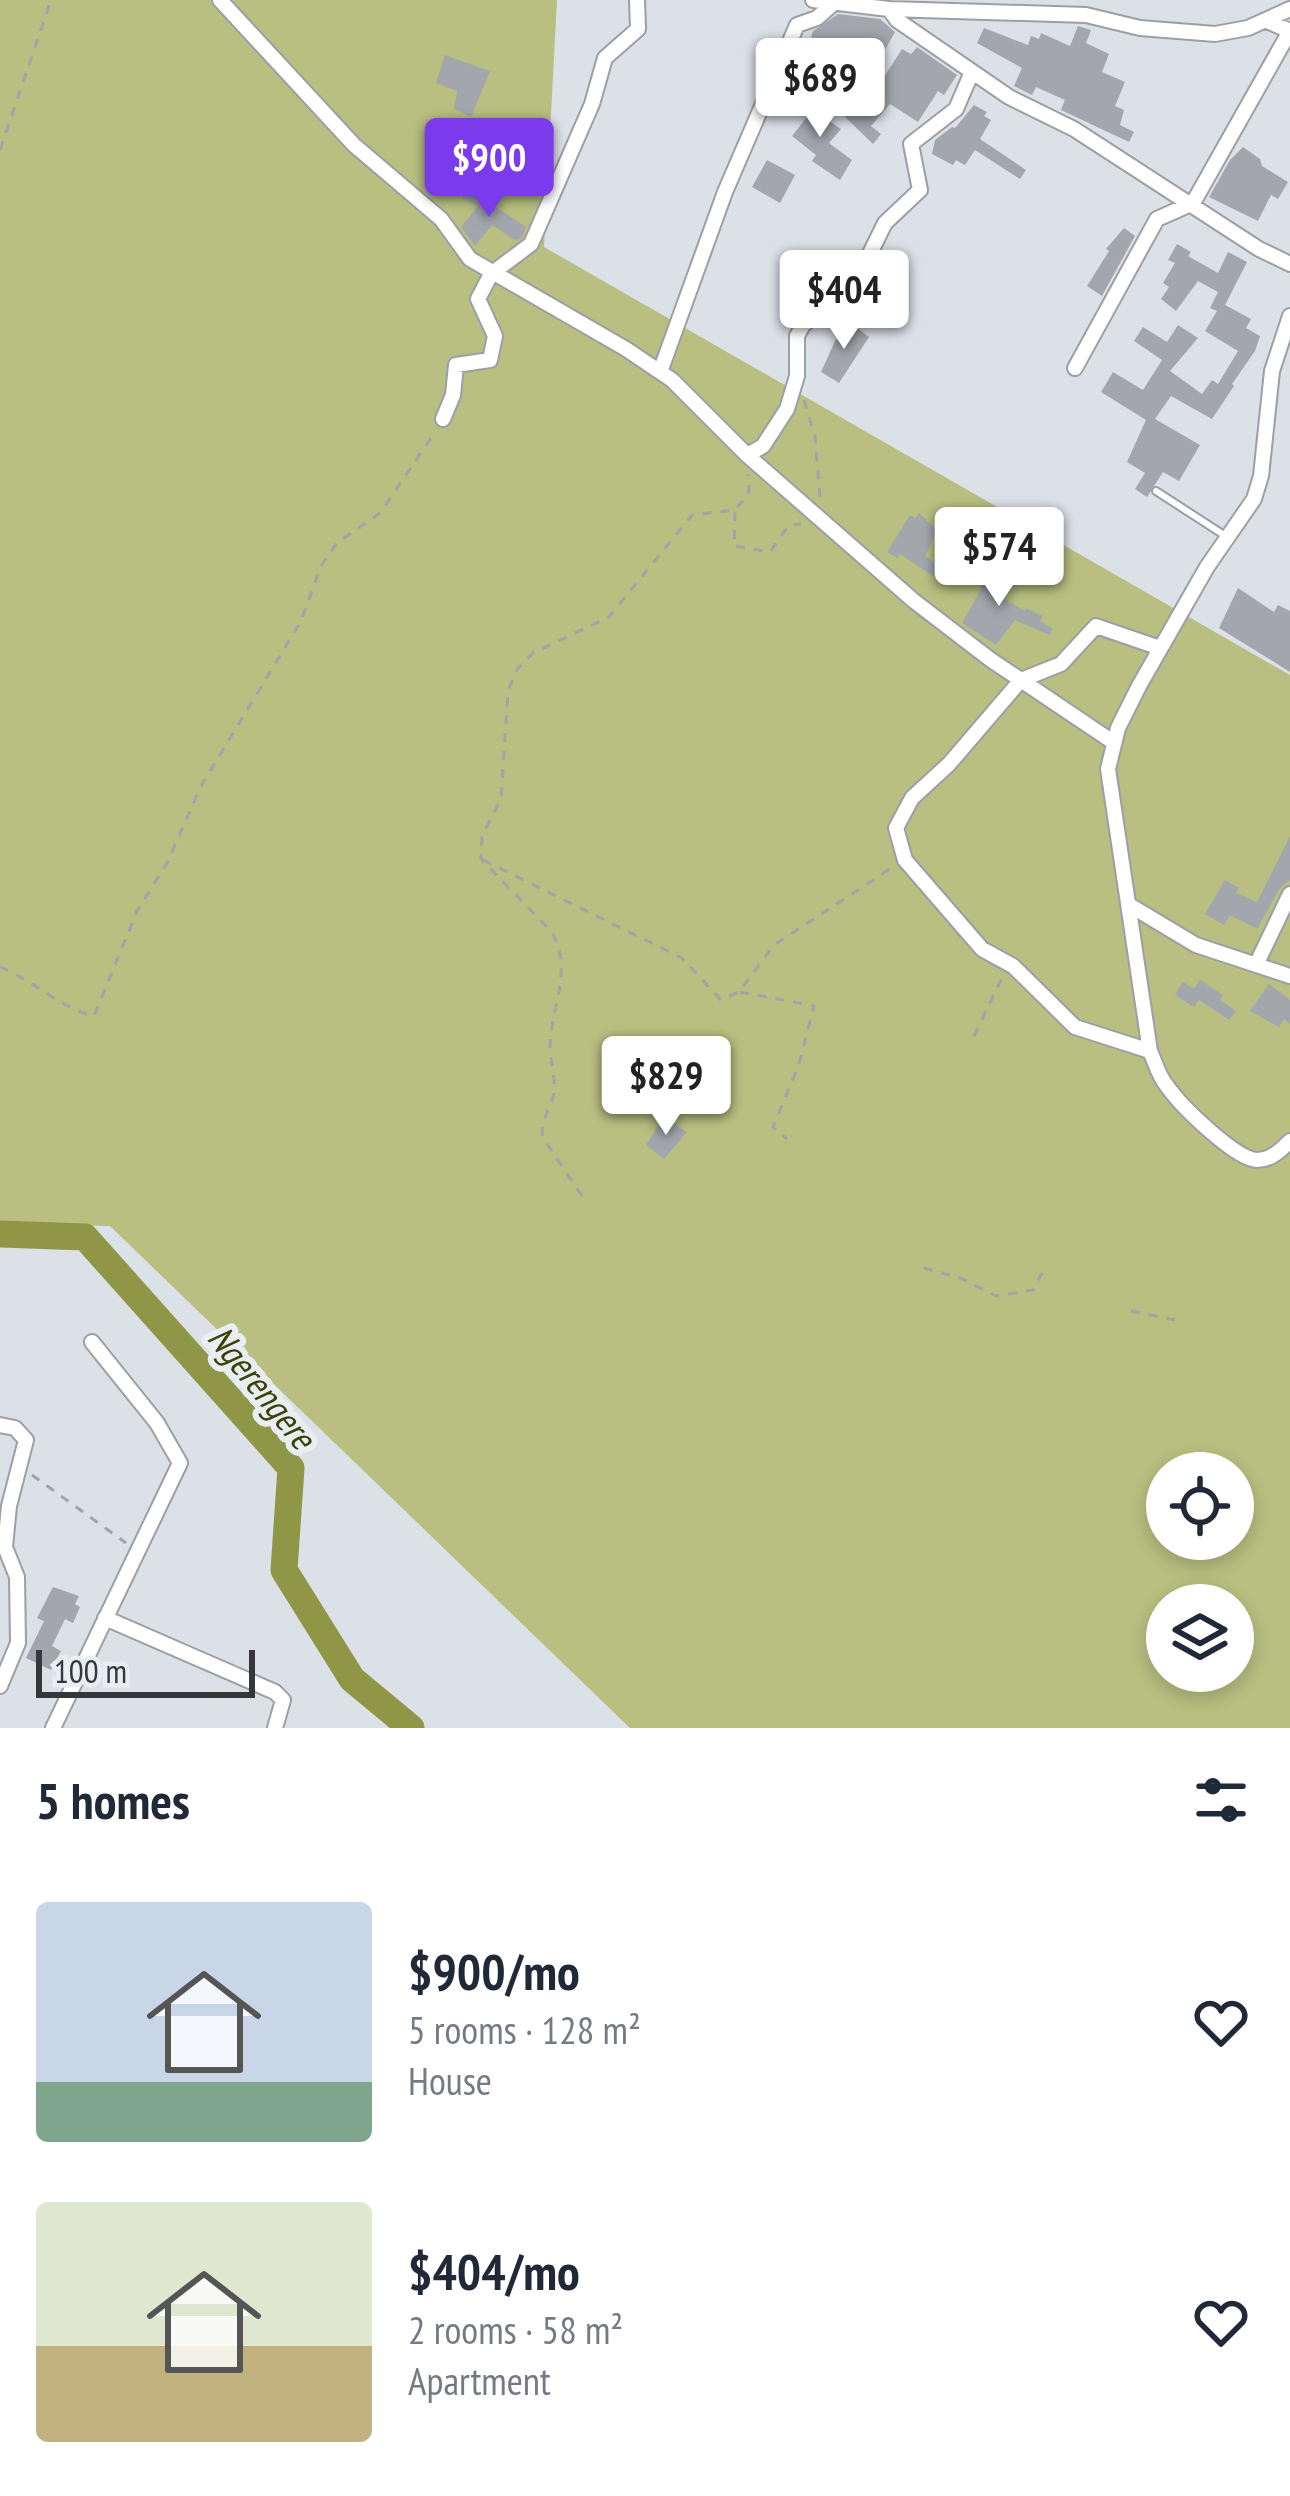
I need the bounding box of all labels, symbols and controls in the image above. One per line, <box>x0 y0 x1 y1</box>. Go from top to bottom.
pin: $689 <box>749 38 891 140</box>
text: $689 <box>783 51 857 102</box>
pin: $900 <box>418 118 560 220</box>
text: $900 <box>452 131 526 182</box>
pin: $404 <box>773 250 915 352</box>
text: $404 <box>807 263 881 314</box>
pin: $574 <box>928 507 1070 609</box>
text: $574 <box>962 520 1036 571</box>
pin: $829 <box>595 1036 737 1138</box>
text: $829 <box>629 1049 703 1100</box>
water label: Ngerengere <box>198 1315 328 1460</box>
map controls <box>1146 1452 1254 1692</box>
button: locate <box>1146 1452 1254 1560</box>
button: layers <box>1146 1584 1254 1692</box>
scale bar <box>36 1644 255 1697</box>
text: 100 m <box>54 1649 127 1692</box>
text: 5 homes <box>36 1767 190 1833</box>
icon: filters <box>1188 1767 1254 1833</box>
text: $900/mo <box>408 1938 580 2004</box>
icon: home <box>132 1950 276 2094</box>
icon: heart <box>1188 1989 1254 2055</box>
text: 5 rooms · 128 m² <box>408 2004 641 2055</box>
text: House <box>408 2055 492 2106</box>
text: $404/mo <box>408 2238 580 2304</box>
icon: home <box>132 2250 276 2394</box>
icon: heart <box>1188 2289 1254 2355</box>
text: 2 rooms · 58 m² <box>408 2304 623 2355</box>
text: Apartment <box>408 2355 551 2406</box>

